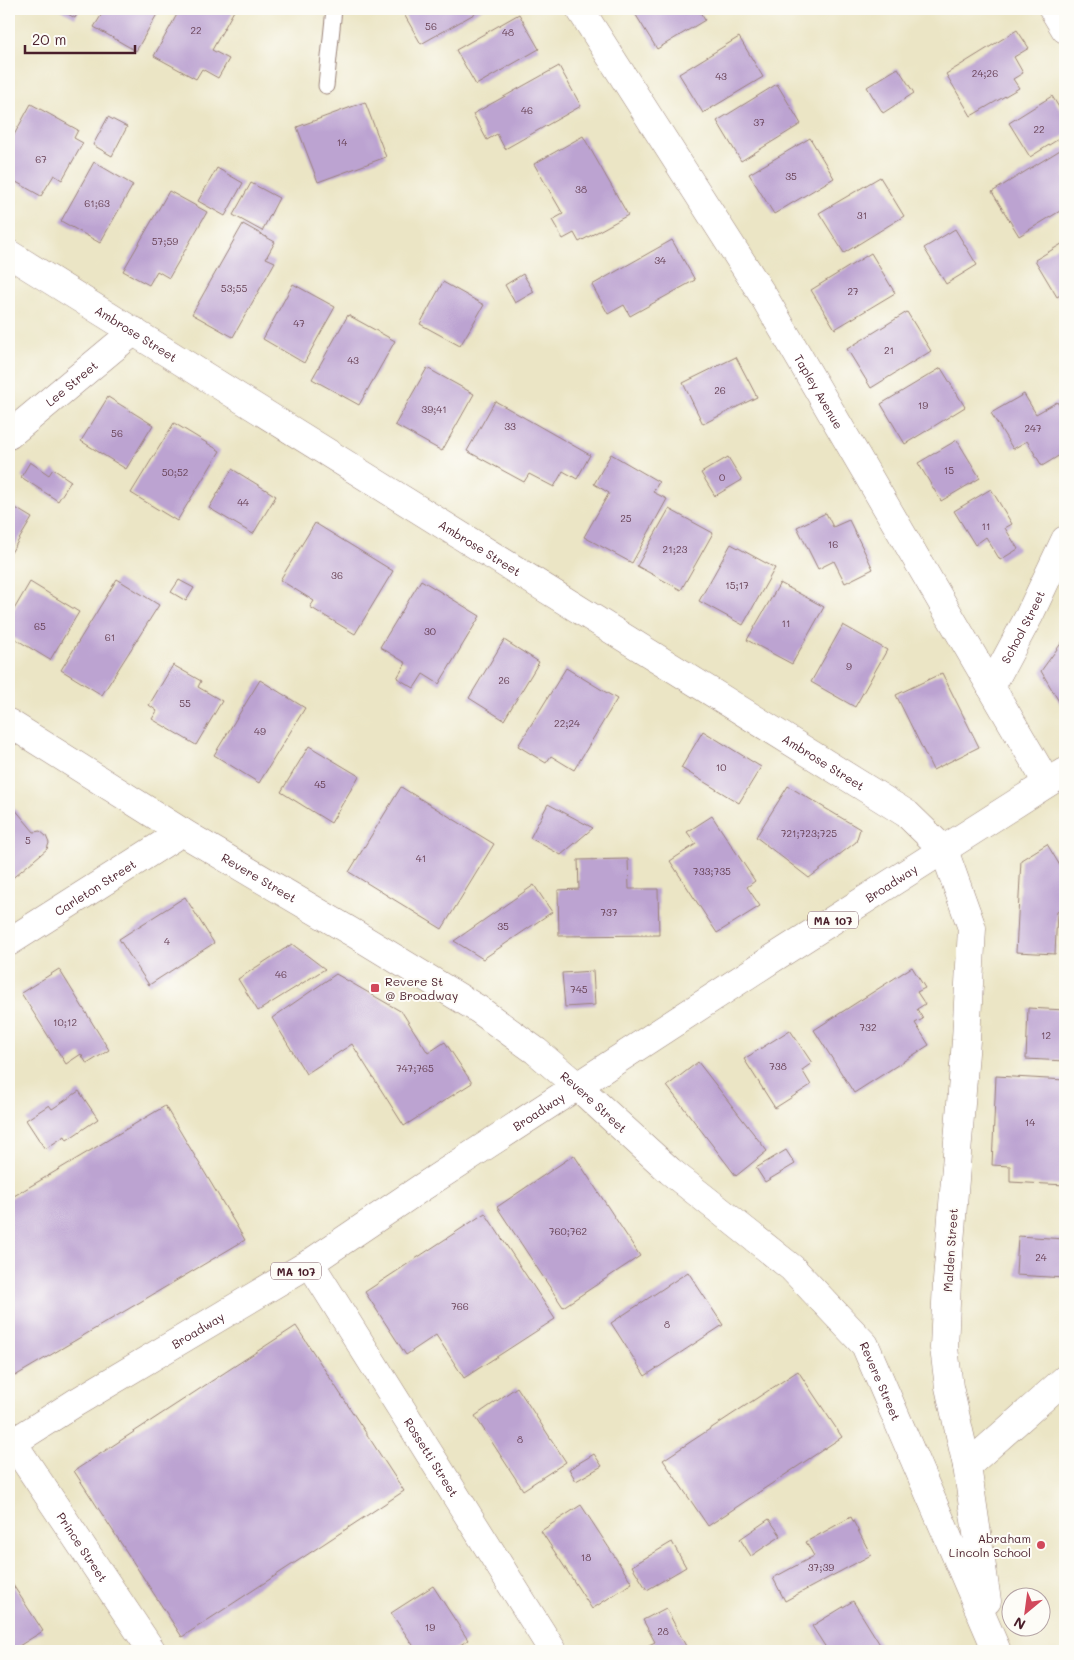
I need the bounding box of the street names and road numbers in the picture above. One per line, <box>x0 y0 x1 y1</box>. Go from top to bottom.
street label: Ambrose Street <box>92 302 180 365</box>
street label: Tapley Avenue <box>791 351 847 432</box>
street label: Lee Street <box>42 357 101 410</box>
street label: Ambrose Street <box>436 516 524 579</box>
street label: School Street <box>997 588 1048 666</box>
street label: Ambrose Street <box>779 730 868 794</box>
street label: Revere Street <box>219 849 300 906</box>
street label: Carleton Street <box>51 855 139 919</box>
street label: Broadway <box>862 861 920 906</box>
road number: MA 107 <box>808 912 858 928</box>
street label: Revere Street <box>557 1067 631 1136</box>
street label: Broadway <box>509 1089 567 1134</box>
street label: Malden Street <box>939 1208 961 1292</box>
road number: MA 107 <box>271 1262 321 1280</box>
street label: Broadway <box>168 1308 227 1352</box>
street label: Revere Street <box>856 1339 905 1423</box>
street label: Rossetti Street <box>401 1415 462 1500</box>
street label: Prince Street <box>53 1509 111 1585</box>

